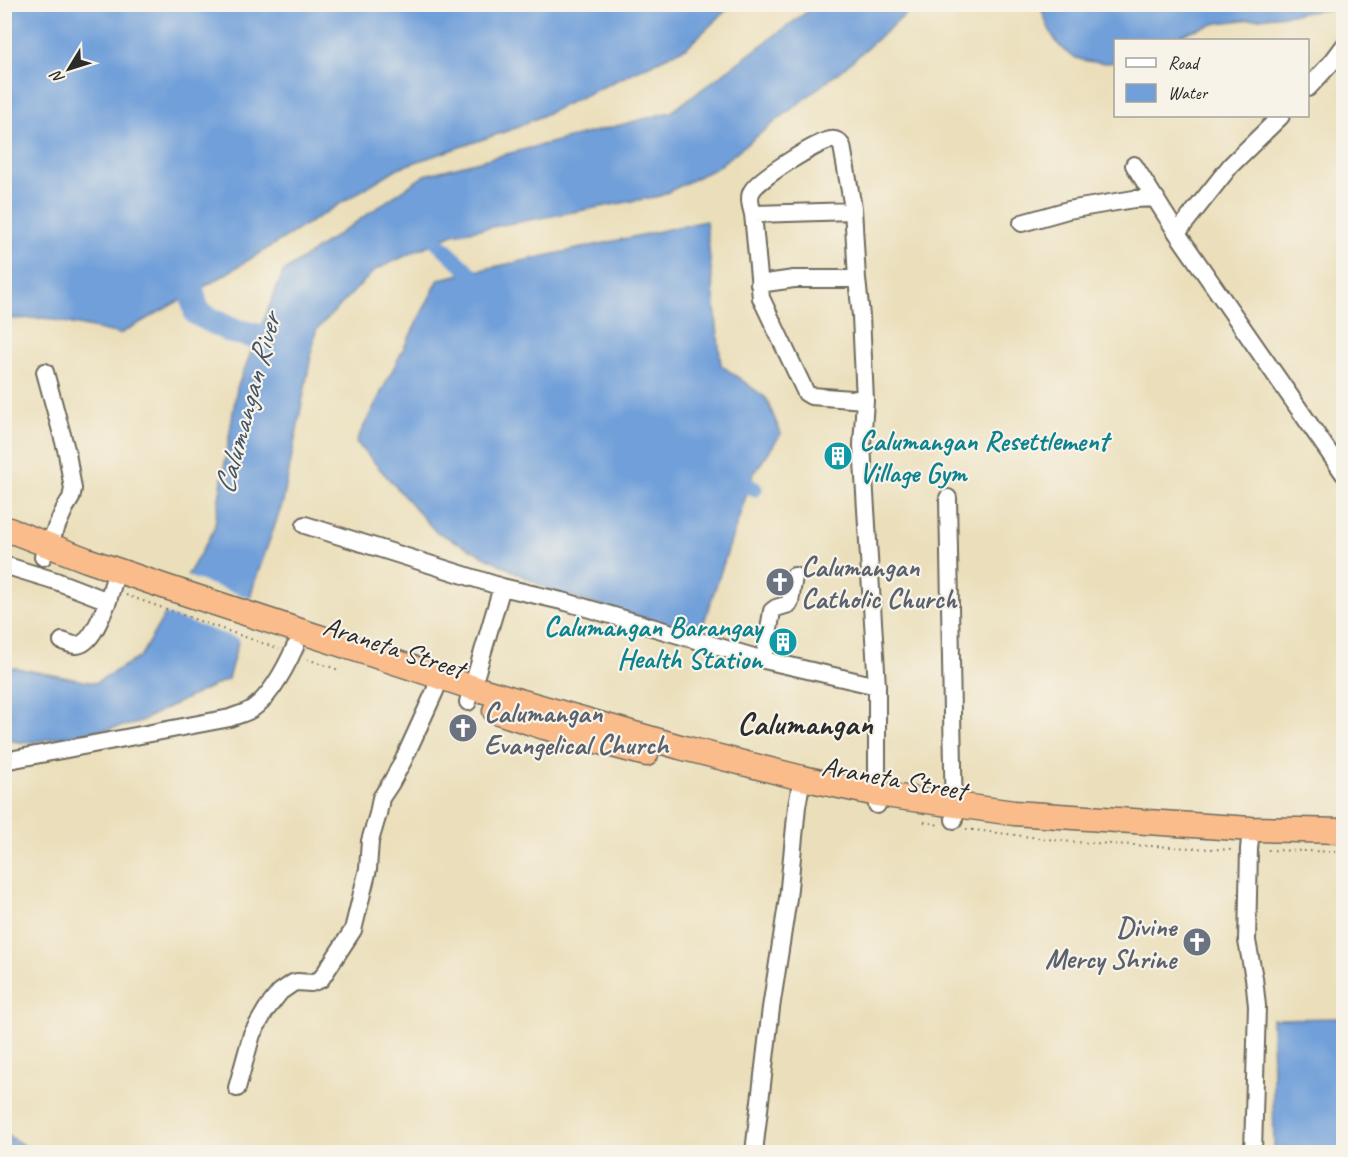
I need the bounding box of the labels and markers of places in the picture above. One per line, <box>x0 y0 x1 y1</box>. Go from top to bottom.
place label: Calumangan Resettlement Village Gym <box>859 423 1113 490</box>
building icon: Calumangan Resettlement Village Gym <box>822 440 854 472</box>
place label: Calumangan Catholic Church <box>801 549 958 616</box>
church icon: Calumangan Catholic Church <box>764 566 796 598</box>
place label: Calumangan Barangay Health Station <box>544 609 765 676</box>
building icon: Calumangan Barangay Health Station <box>767 626 799 658</box>
place label: Calumangan Evangelical Church <box>484 695 670 762</box>
church icon: Calumangan Evangelical Church <box>447 712 479 744</box>
place label: Divine Mercy Shrine <box>1045 909 1179 976</box>
church icon: Divine Mercy Shrine <box>1181 926 1213 958</box>

